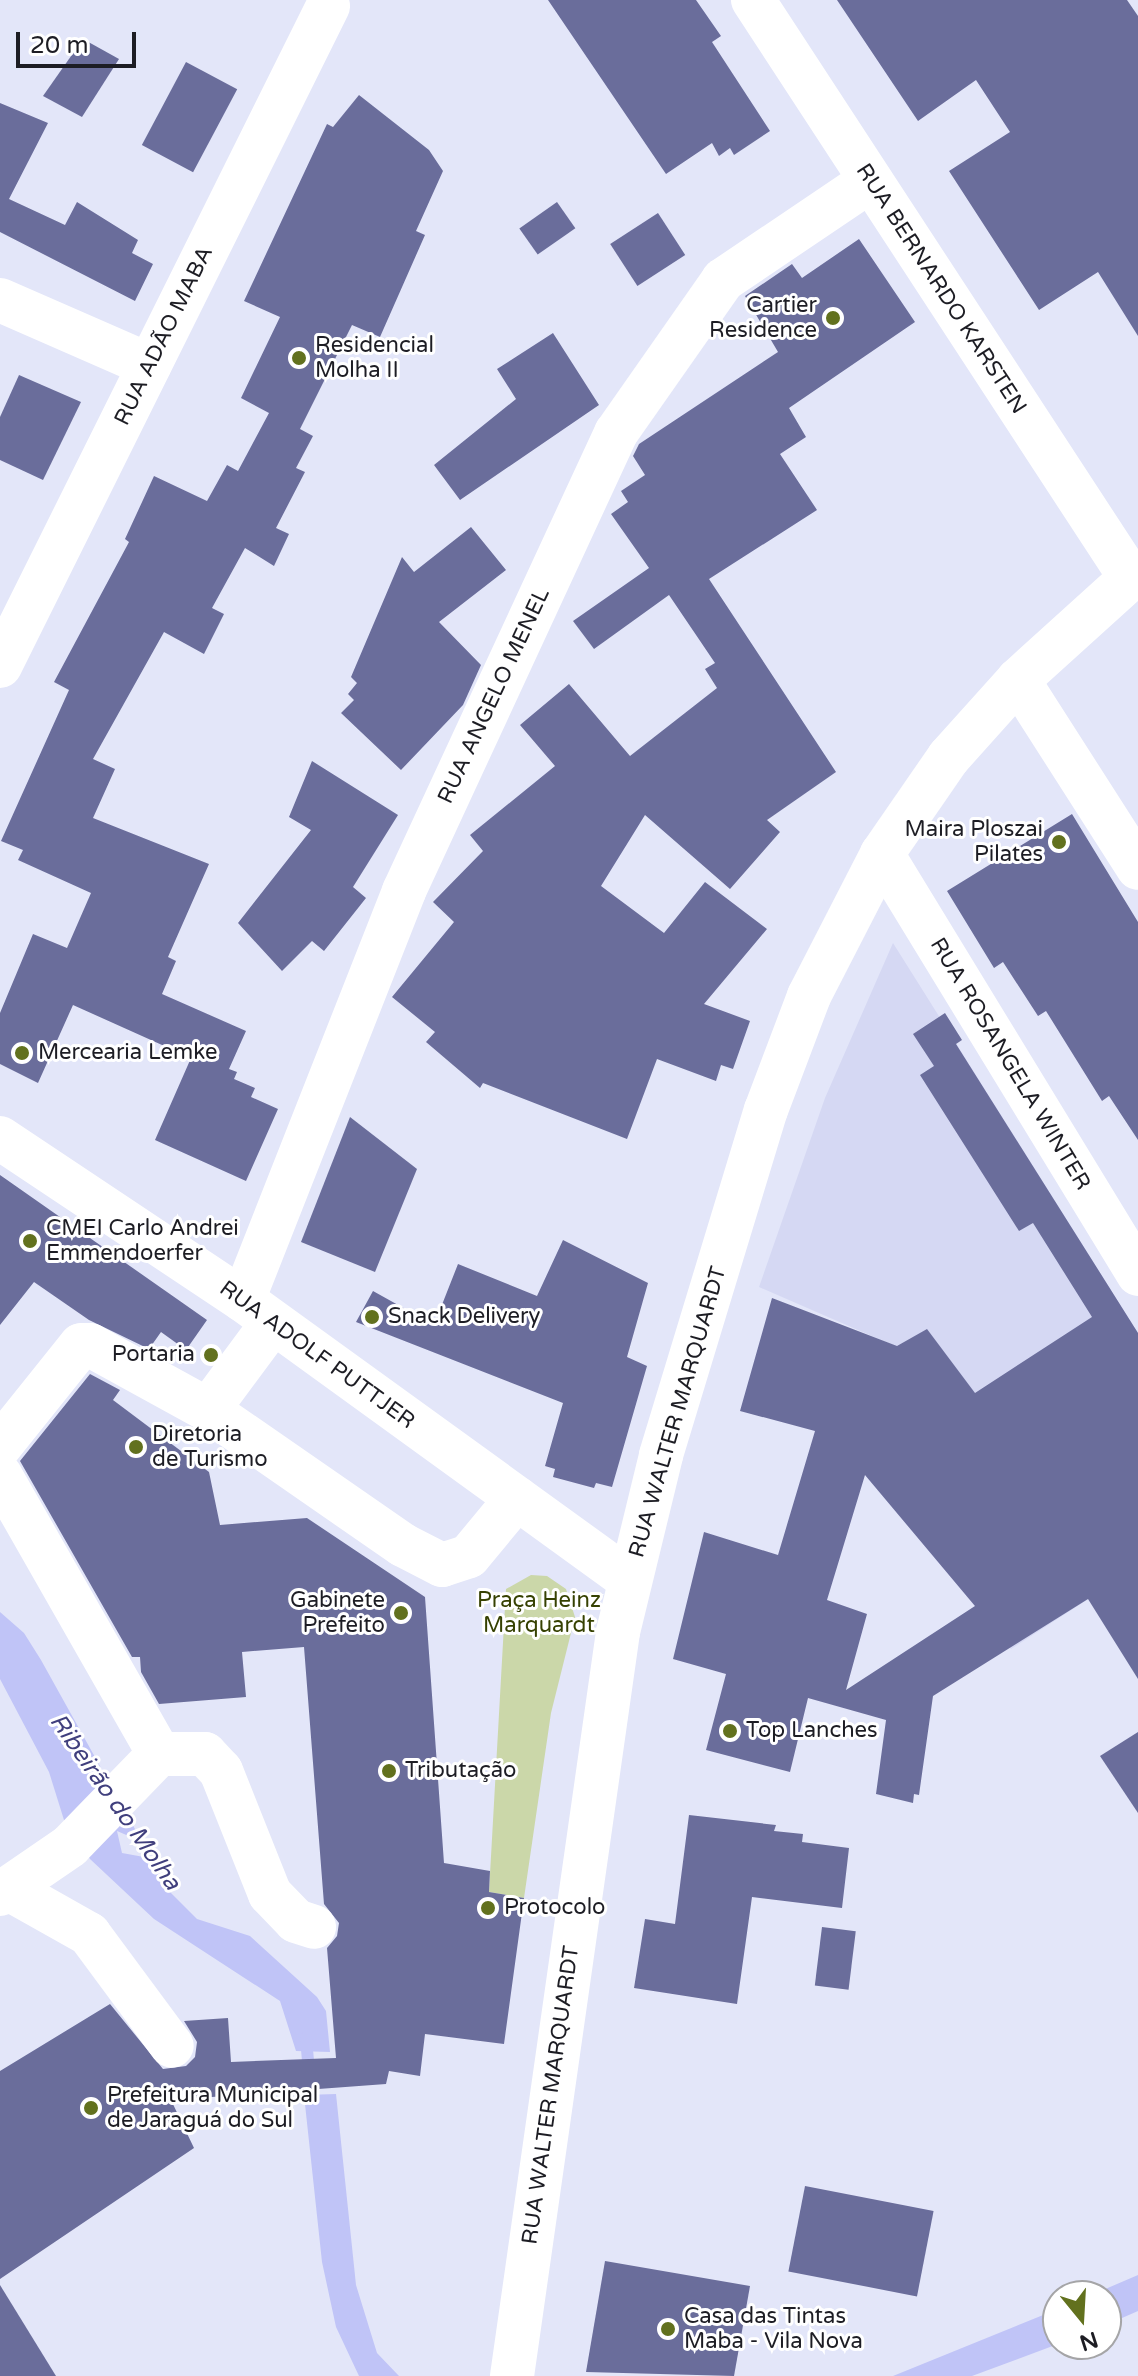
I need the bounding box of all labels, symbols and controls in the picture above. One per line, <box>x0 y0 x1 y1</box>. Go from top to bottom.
scale bar <box>20 16 140 66</box>
text: 20 m <box>30 31 88 60</box>
street label: RUA BERNARDO KARSTEN <box>850 159 1032 419</box>
street label: RUA ADÃO MABA <box>109 242 219 430</box>
place label: Cartier Residence <box>709 292 817 344</box>
marker: Cartier Residence <box>824 309 842 327</box>
place label: Residencial Molha II <box>315 332 434 384</box>
marker: Residencial Molha II <box>290 349 308 367</box>
street label: RUA ANGELO MENEL <box>432 584 556 808</box>
place label: Maira Ploszai Pilates <box>905 816 1043 868</box>
marker: Maira Ploszai Pilates <box>1050 833 1068 851</box>
street label: RUA ROSANGELA WINTER <box>924 933 1096 1195</box>
place label: Mercearia Lemke <box>38 1040 217 1066</box>
marker: Mercearia Lemke <box>13 1044 31 1062</box>
place label: CMEI Carlo Andrei Emmendoerfer <box>46 1215 239 1266</box>
marker: CMEI Carlo Andrei Emmendoerfer <box>21 1232 39 1250</box>
street label: RUA WALTER MARQUARDT <box>624 1263 732 1561</box>
street label: RUA ADOLF PUTTJER <box>214 1275 420 1435</box>
place label: Snack Delivery <box>388 1304 540 1330</box>
marker: Snack Delivery <box>363 1308 381 1326</box>
place label: Portaria <box>112 1342 195 1368</box>
marker: Portaria <box>202 1346 220 1364</box>
place label: Diretoria de Turismo <box>152 1421 268 1472</box>
marker: Diretoria de Turismo <box>127 1438 145 1456</box>
place label: Gabinete Prefeito <box>290 1587 385 1638</box>
park label: Praça Heinz Marquardt <box>477 1587 601 1638</box>
marker: Gabinete Prefeito <box>392 1604 410 1622</box>
water label: Ribeirão do Molha <box>43 1708 187 1896</box>
place label: Top Lanches <box>746 1718 878 1744</box>
marker: Top Lanches <box>721 1722 739 1740</box>
place label: Tributação <box>405 1758 516 1784</box>
marker: Tributação <box>380 1762 398 1780</box>
place label: Protocolo <box>504 1895 605 1921</box>
marker: Protocolo <box>479 1899 497 1917</box>
street label: RUA WALTER MARQUARDT <box>517 1944 585 2246</box>
place label: Prefeitura Municipal de Jaraguá do Sul <box>107 2082 318 2134</box>
marker: Prefeitura Municipal de Jaraguá do Sul <box>82 2099 100 2117</box>
north arrow <box>1042 2280 1122 2360</box>
place label: Casa das Tintas Maba - Vila Nova <box>684 2303 863 2354</box>
marker: Casa das Tintas Maba - Vila Nova <box>659 2320 677 2338</box>
text: N <box>1076 2326 1101 2356</box>

